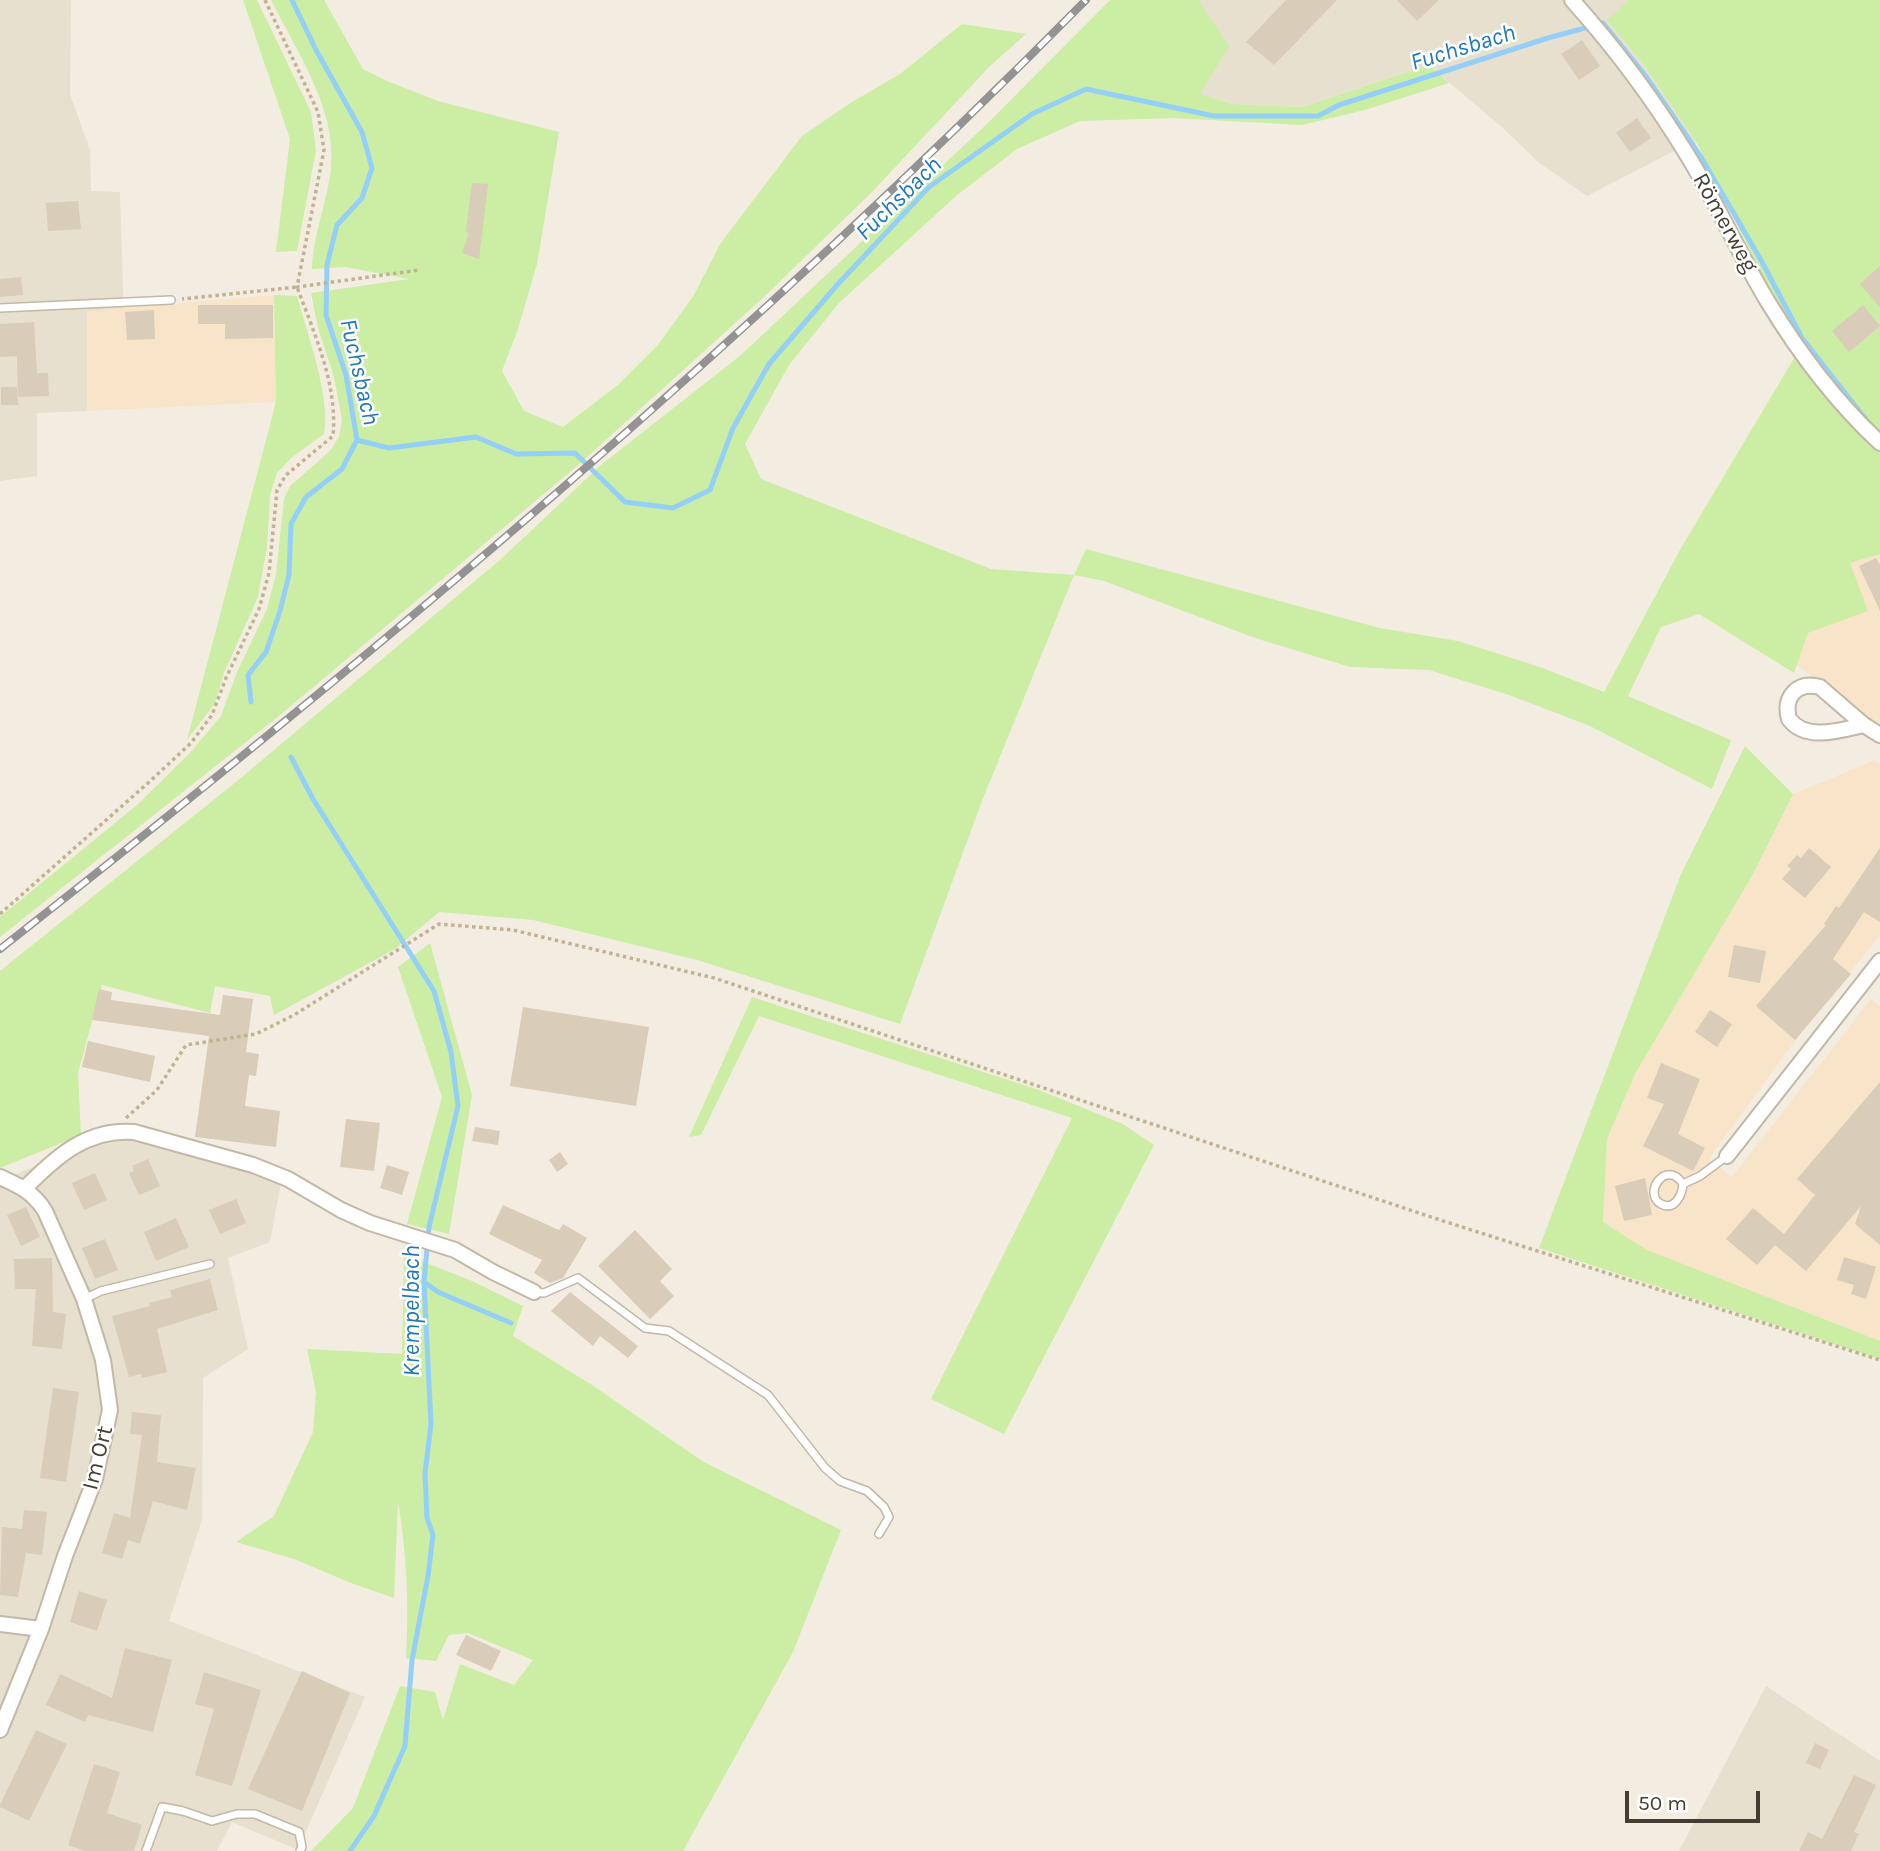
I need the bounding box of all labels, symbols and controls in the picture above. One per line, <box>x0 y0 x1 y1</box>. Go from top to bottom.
water label: Fuchsbach <box>1407 18 1519 78</box>
water label: Fuchsbach <box>850 151 948 247</box>
street label: Römerweg <box>1686 168 1764 278</box>
water label: Fuchsbach <box>333 316 385 428</box>
water label: Krempelbach <box>398 1245 426 1377</box>
street label: Im Ort <box>77 1423 119 1493</box>
scale bar <box>1628 1778 1763 1822</box>
text: 50 m <box>1638 1791 1687 1815</box>

